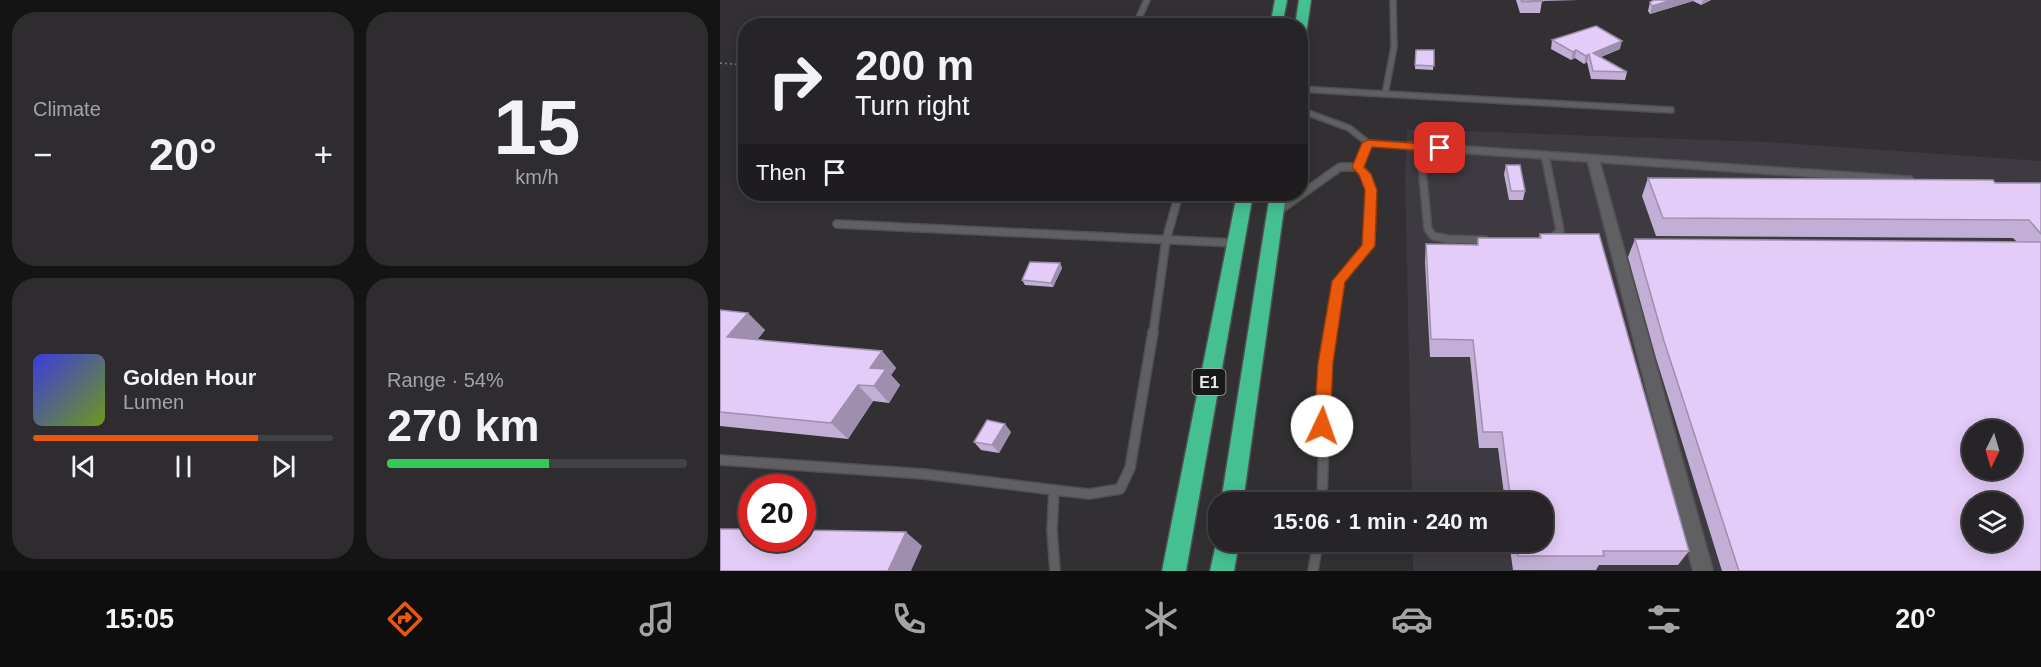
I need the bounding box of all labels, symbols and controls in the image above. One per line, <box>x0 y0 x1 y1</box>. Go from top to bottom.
icon: right <box>756 42 834 120</box>
text: 200 m <box>855 42 974 89</box>
text: 15 <box>494 83 580 171</box>
text: Turn right <box>855 91 970 121</box>
text: Climate <box>33 98 101 120</box>
pin <box>1414 122 1465 173</box>
text: 20° <box>149 129 217 180</box>
icon: arrive <box>1423 131 1456 164</box>
text: − <box>33 136 52 173</box>
text: + <box>314 136 333 173</box>
icon: arrive <box>818 156 851 189</box>
text: Then <box>756 160 806 185</box>
text: km/h <box>515 166 559 188</box>
text: Golden Hour <box>123 365 256 390</box>
text: Range · 54% <box>387 369 504 391</box>
road number: E1 <box>1192 369 1226 395</box>
text: Lumen <box>123 391 184 413</box>
position arrow <box>1290 394 1354 458</box>
text: 270 km <box>387 400 540 451</box>
north arrow <box>1962 420 2022 480</box>
map controls <box>1962 420 2022 552</box>
icon: previous <box>67 450 100 483</box>
icon: pause <box>167 450 200 483</box>
icon: next <box>267 450 300 483</box>
speed limit sign: 20 <box>738 474 816 552</box>
button: layers <box>1962 492 2022 552</box>
text: 15:06 · 1 min · 240 m <box>1273 509 1488 534</box>
icon: directions <box>384 598 426 640</box>
icon: music <box>636 598 678 640</box>
icon: phone <box>888 598 930 640</box>
icon: climate <box>1140 598 1182 640</box>
icon: car <box>1391 598 1433 640</box>
icon: filters <box>1643 598 1685 640</box>
text: 15:05 <box>105 604 174 634</box>
text: 20° <box>1895 604 1936 634</box>

